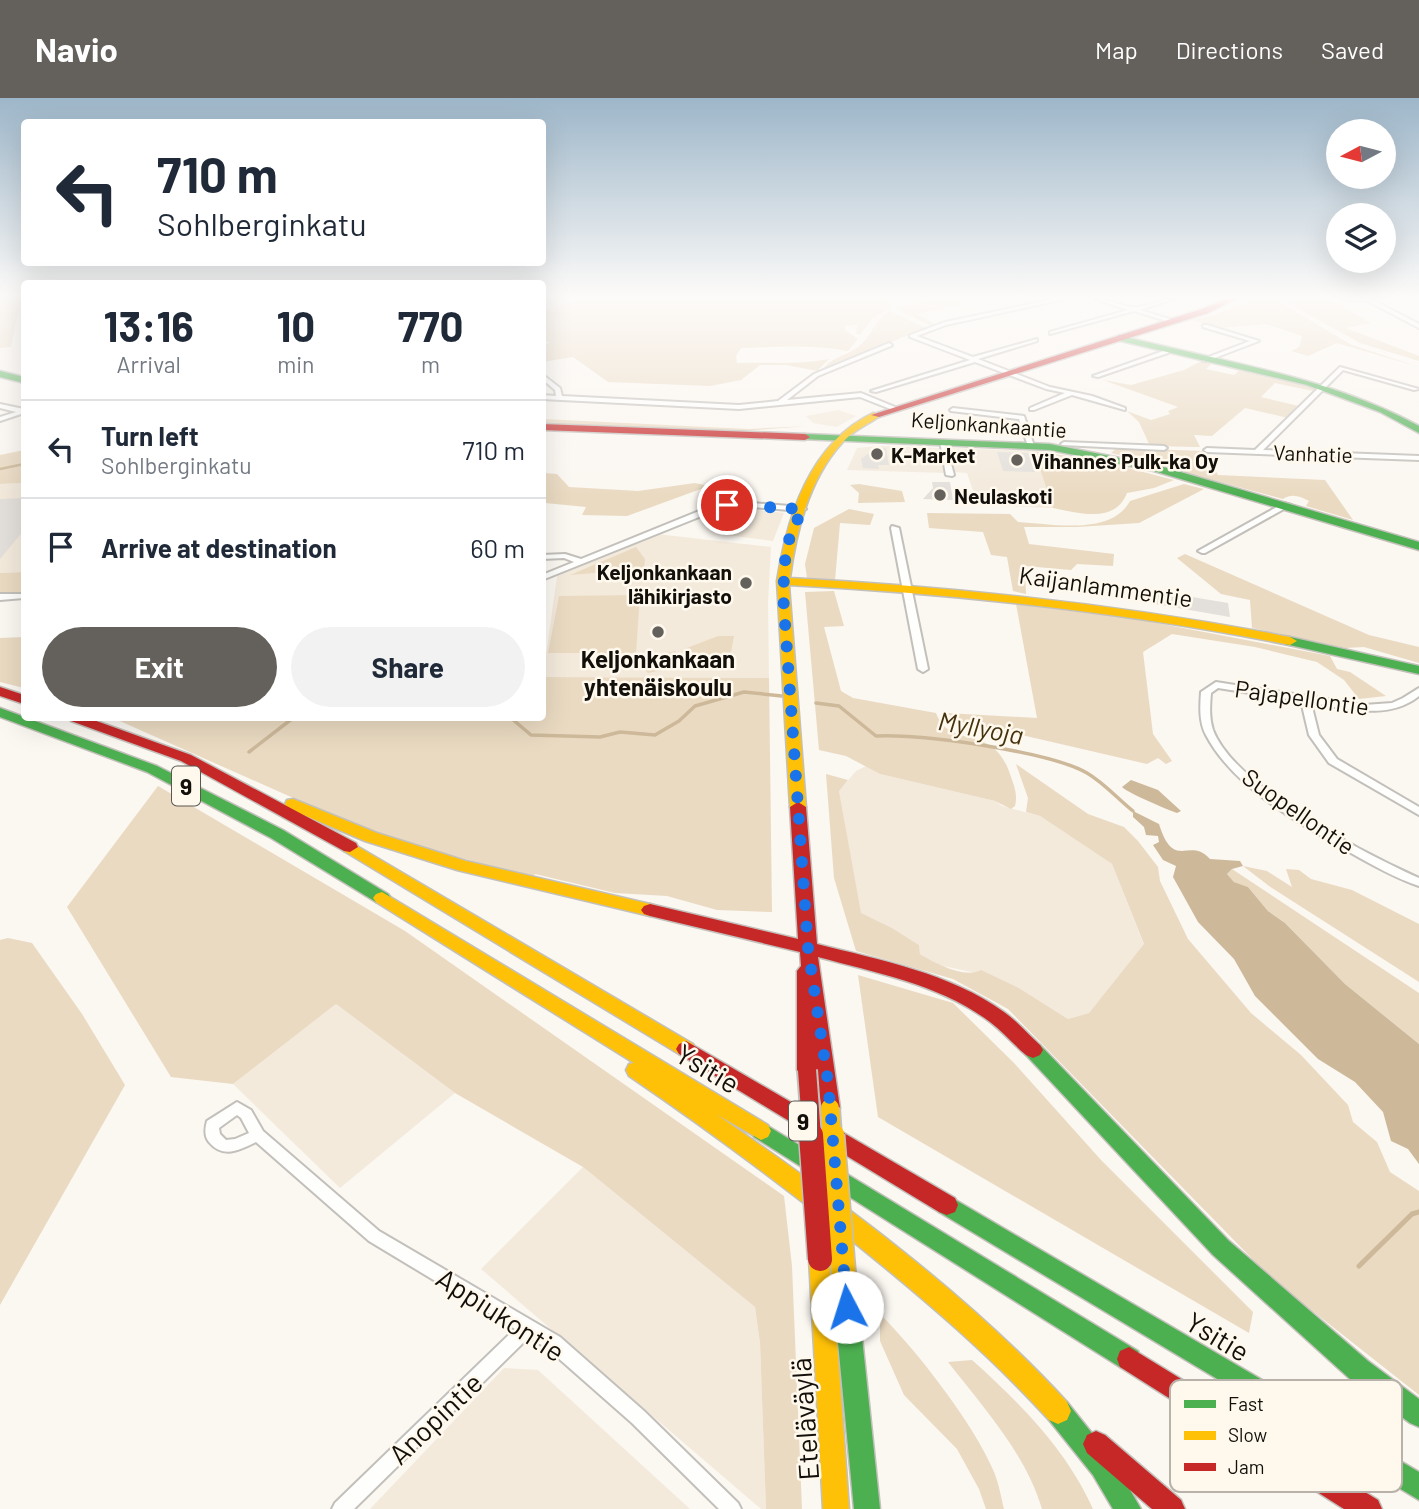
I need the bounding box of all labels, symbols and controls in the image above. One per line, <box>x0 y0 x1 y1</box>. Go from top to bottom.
text: Navio <box>35 29 118 69</box>
text: Map <box>1095 35 1138 64</box>
text: Directions <box>1176 35 1283 64</box>
text: Saved <box>1321 35 1384 64</box>
north arrow <box>1326 119 1396 189</box>
map controls <box>1326 119 1396 273</box>
text: 710 m <box>157 144 278 203</box>
icon: left <box>42 147 133 238</box>
button: layers <box>1326 203 1396 273</box>
text: Sohlberginkatu <box>157 204 367 242</box>
text: 13:16 <box>104 300 194 350</box>
text: 10 <box>276 300 315 350</box>
text: 770 <box>398 300 463 350</box>
text: Arrival <box>117 350 181 378</box>
text: min <box>277 350 314 378</box>
text: m <box>421 350 440 378</box>
street label: Keljonkankaantie <box>910 406 1068 442</box>
text: Turn left <box>101 420 199 451</box>
icon: left <box>42 430 80 468</box>
text: 710 m <box>462 434 525 465</box>
street label: Vanhatie <box>1273 439 1353 467</box>
place label: K-Market <box>891 442 976 467</box>
marker: K-Market <box>869 446 885 462</box>
place label: Vihannes Pulk-ka Oy <box>1031 448 1219 473</box>
text: Sohlberginkatu <box>101 451 252 479</box>
marker: Vihannes Pulk-ka Oy <box>1009 452 1025 468</box>
pin <box>697 475 757 535</box>
place label: Neulaskoti <box>954 483 1053 508</box>
icon: arrive <box>708 486 746 524</box>
marker: Neulaskoti <box>932 487 948 503</box>
icon: arrive <box>42 528 80 566</box>
text: Arrive at destination <box>101 532 337 563</box>
text: 60 m <box>470 532 525 563</box>
place label: Keljonkankaan lähikirjasto <box>597 559 732 608</box>
street label: Kaijanlammentie <box>1017 559 1195 613</box>
marker: Keljonkankaan lähikirjasto <box>738 575 754 591</box>
marker: Keljonkankaan yhtenäiskoulu <box>650 624 666 640</box>
button: Exit <box>42 627 277 707</box>
button: Share <box>291 627 525 707</box>
place label: Keljonkankaan yhtenäiskoulu <box>581 644 735 701</box>
street label: Pajapellontie <box>1233 673 1371 721</box>
water label: Myllyoja <box>936 704 1026 750</box>
street label: Suopellontie <box>1237 762 1361 860</box>
road number: 9 <box>172 766 200 806</box>
street label: Ysitie <box>670 1036 746 1100</box>
road number: 9 <box>789 1102 817 1140</box>
street label: Appiukontie <box>430 1260 572 1368</box>
position arrow <box>810 1270 884 1344</box>
street label: Ysitie <box>1180 1304 1256 1368</box>
street label: Eteläväylä <box>783 1357 825 1481</box>
street label: Anopintie <box>381 1365 489 1471</box>
legend <box>1170 1380 1402 1492</box>
text: Fast <box>1228 1392 1264 1415</box>
text: Slow <box>1228 1423 1267 1446</box>
text: Jam <box>1228 1455 1264 1478</box>

